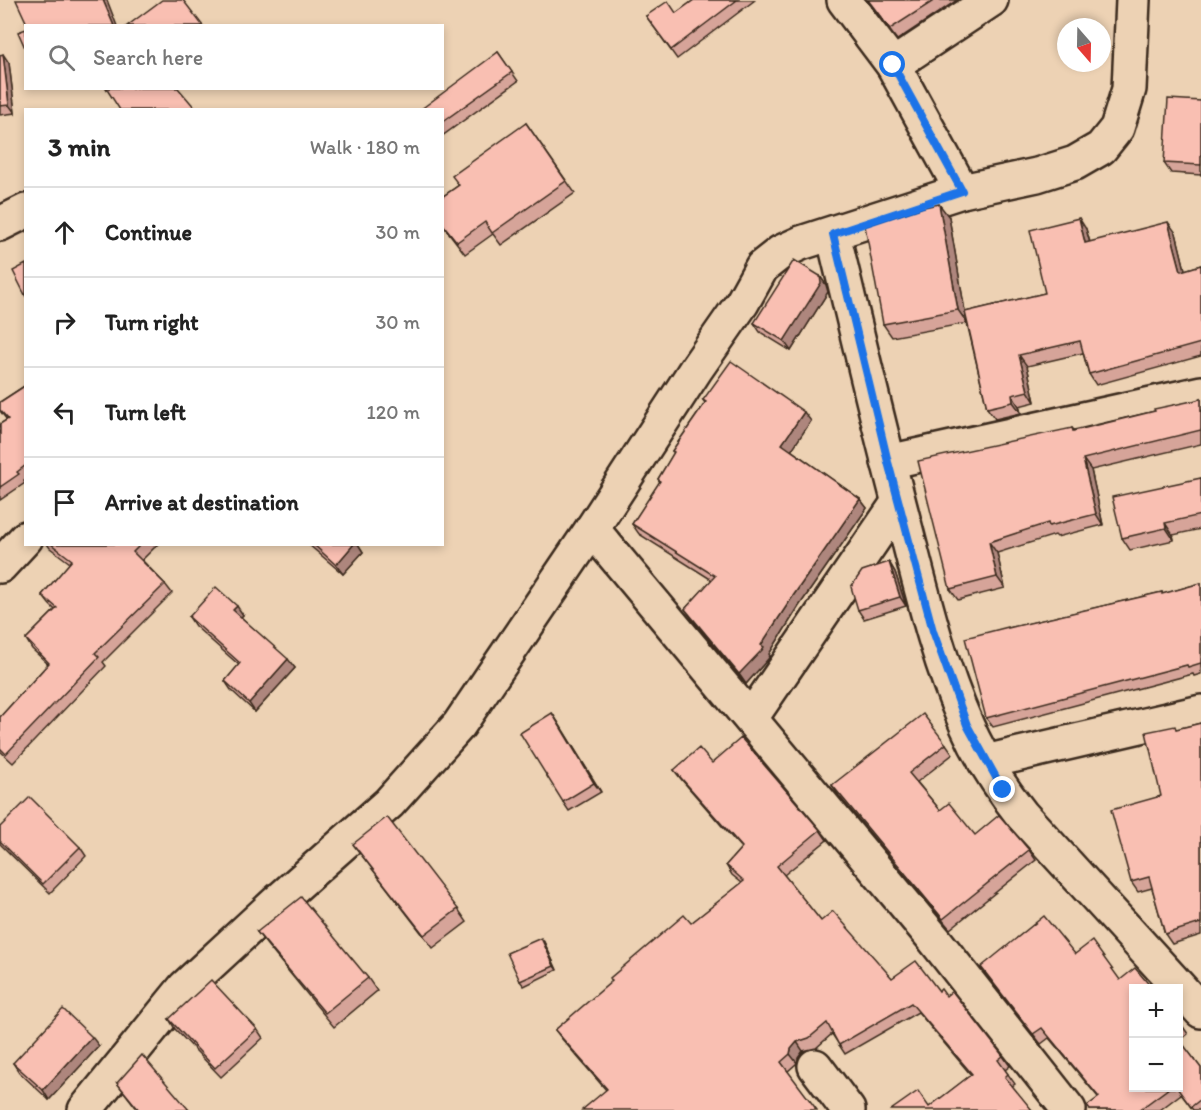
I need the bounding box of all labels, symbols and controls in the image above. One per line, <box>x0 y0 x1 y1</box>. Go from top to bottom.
north arrow <box>1057 18 1111 72</box>
search box <box>24 24 444 90</box>
icon: search <box>45 41 78 74</box>
text: Search here <box>93 44 203 71</box>
route start <box>879 51 905 77</box>
text: 3 min <box>48 131 110 163</box>
text: Walk · 180 m <box>310 135 420 159</box>
icon: ahead <box>48 216 81 249</box>
text: Continue <box>105 219 192 246</box>
text: 30 m <box>375 220 420 244</box>
icon: right <box>48 306 81 339</box>
text: Turn right <box>105 309 199 336</box>
text: 30 m <box>375 310 420 334</box>
icon: left <box>48 396 81 429</box>
text: Turn left <box>105 399 186 426</box>
text: 120 m <box>367 400 420 424</box>
icon: arrive <box>48 486 81 519</box>
text: Arrive at destination <box>105 489 299 516</box>
route end <box>989 776 1015 802</box>
map controls <box>1129 984 1183 1092</box>
button: + <box>1129 984 1183 1038</box>
button: − <box>1129 1038 1183 1092</box>

